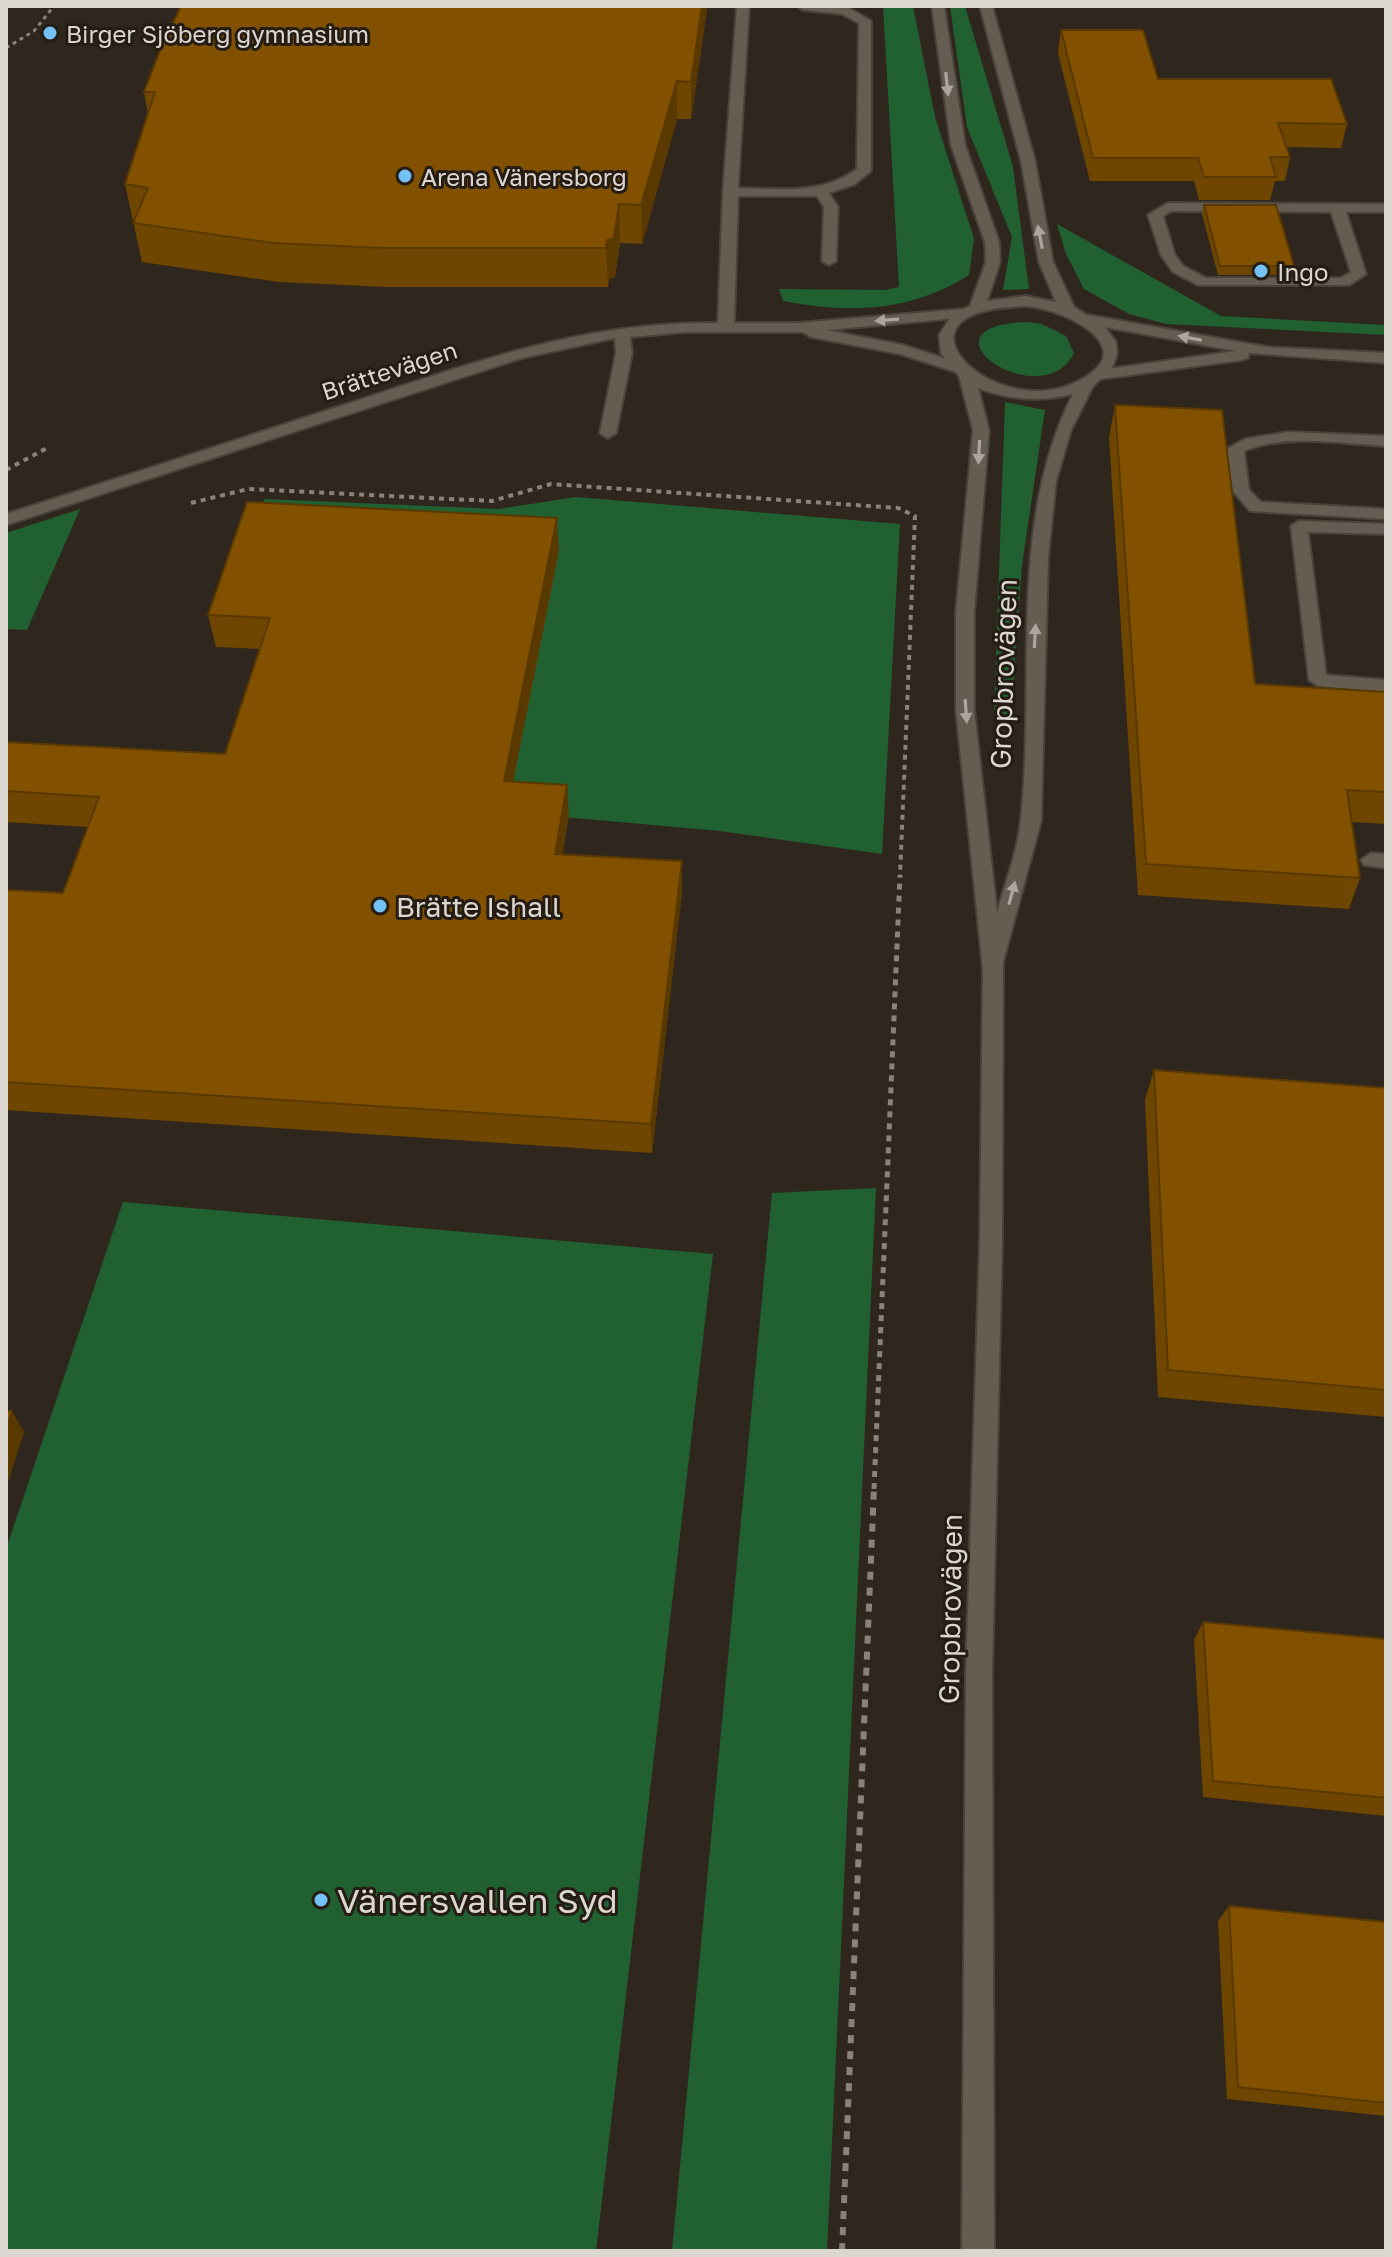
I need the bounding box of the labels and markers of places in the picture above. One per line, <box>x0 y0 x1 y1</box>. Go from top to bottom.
place label: Birger Sjöberg gymnasium <box>66 19 369 48</box>
marker: Birger Sjöberg gymnasium <box>41 24 59 42</box>
place label: Arena Vänersborg <box>421 162 627 191</box>
marker: Arena Vänersborg <box>396 167 414 185</box>
place label: Ingo <box>1277 257 1328 286</box>
marker: Ingo <box>1252 262 1270 280</box>
place label: Brätte Ishall <box>396 890 561 923</box>
marker: Brätte Ishall <box>371 897 389 915</box>
place label: Vänersvallen Syd <box>337 1880 618 1920</box>
marker: Vänersvallen Syd <box>312 1891 330 1909</box>

